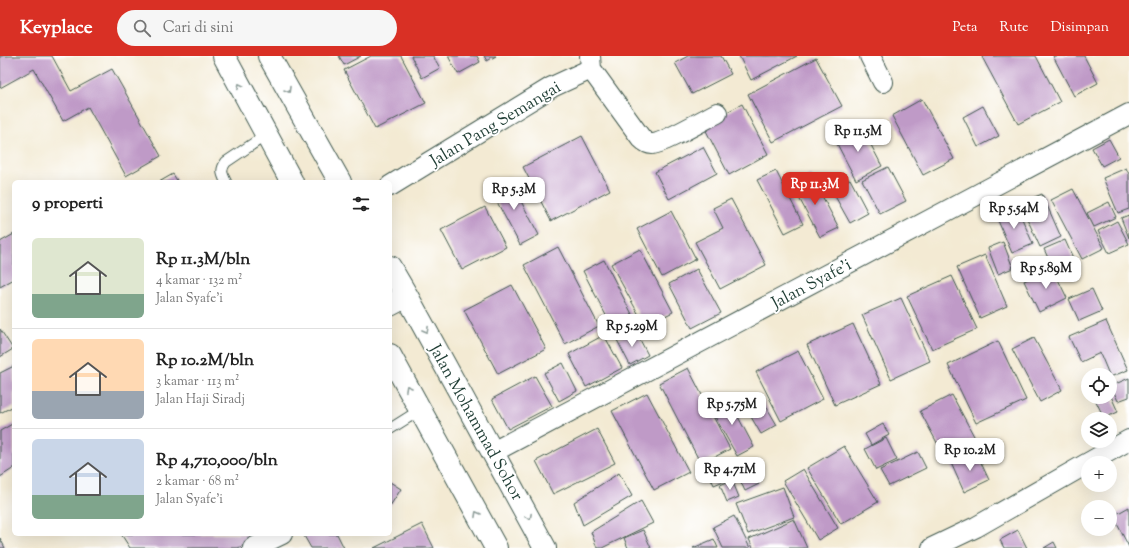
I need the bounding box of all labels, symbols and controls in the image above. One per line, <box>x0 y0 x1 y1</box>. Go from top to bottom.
search box <box>117 10 397 46</box>
text: Keyplace <box>20 15 93 42</box>
icon: search <box>131 17 153 39</box>
text: Cari di sini <box>163 18 234 39</box>
text: Peta <box>952 18 977 38</box>
text: Rute <box>999 18 1029 38</box>
text: Disimpan <box>1051 18 1109 38</box>
street label: Jalan Pang Semangai <box>425 76 566 174</box>
one-way arrow <box>238 83 245 90</box>
one-way arrow <box>283 86 290 93</box>
pin: Rp 11.5M <box>817 119 899 153</box>
text: Rp 11.5M <box>834 123 882 141</box>
pin: Rp 11.3M <box>774 172 856 206</box>
text: Rp 11.3M <box>791 176 839 194</box>
pin: Rp 5.3M <box>477 177 551 211</box>
text: Rp 5.3M <box>492 181 536 199</box>
text: 9 properti <box>32 192 103 216</box>
icon: filters <box>350 193 372 215</box>
pin: Rp 5.54M <box>973 196 1055 230</box>
text: Rp 5.54M <box>989 200 1039 218</box>
text: Rp 11.3M/bln <box>156 248 250 272</box>
icon: home <box>64 254 112 302</box>
street label: Jalan Syafe'i <box>767 254 856 316</box>
pin: Rp 5.89M <box>1005 256 1087 290</box>
text: Rp 5.89M <box>1020 260 1072 278</box>
text: 4 kamar · 132 m² <box>156 272 242 290</box>
text: Jalan Syafe'i <box>156 290 223 308</box>
pin: Rp 5.29M <box>591 314 673 348</box>
text: Rp 5.29M <box>606 318 658 336</box>
one-way arrow <box>422 326 429 333</box>
street label: Jalan Mohammad Sohor <box>422 340 529 506</box>
text: Rp 10.2M/bln <box>156 349 254 373</box>
icon: home <box>64 355 112 403</box>
map controls <box>1081 368 1117 536</box>
button: locate <box>1081 368 1117 404</box>
text: 3 kamar · 113 m² <box>156 373 239 391</box>
one-way arrow <box>405 384 412 392</box>
text: Jalan Haji Siradj <box>156 391 245 409</box>
pin: Rp 5.75M <box>691 392 773 426</box>
text: Rp 5.75M <box>707 396 757 414</box>
button: layers <box>1081 412 1117 448</box>
pin: Rp 10.2M <box>929 438 1011 472</box>
text: Rp 10.2M <box>944 442 996 460</box>
text: Rp 4,710,000/bln <box>156 449 278 473</box>
icon: home <box>64 455 112 503</box>
button: + <box>1081 456 1117 492</box>
pin: Rp 4.71M <box>689 457 771 491</box>
text: Rp 4.71M <box>704 461 756 479</box>
text: 2 kamar · 68 m² <box>156 473 239 491</box>
text: Jalan Syafe'i <box>156 491 223 509</box>
button: − <box>1081 500 1117 536</box>
one-way arrow <box>474 511 482 518</box>
one-way arrow <box>524 513 532 521</box>

